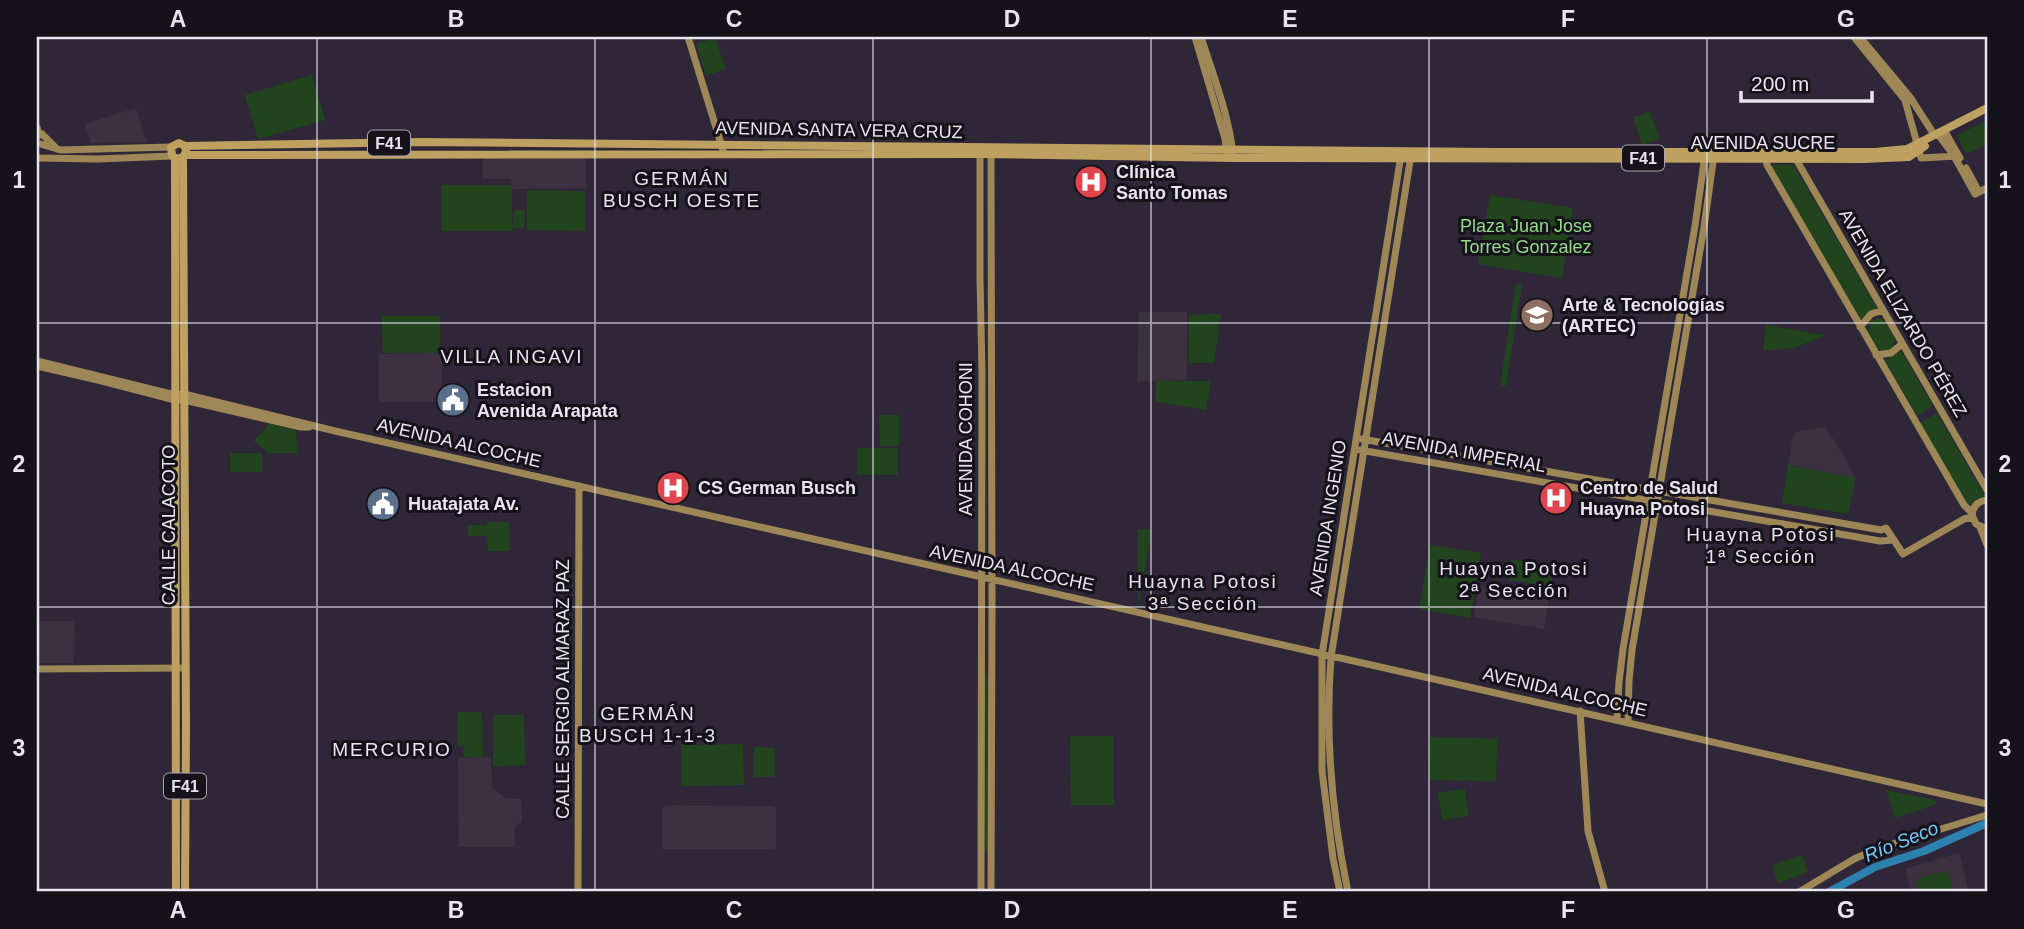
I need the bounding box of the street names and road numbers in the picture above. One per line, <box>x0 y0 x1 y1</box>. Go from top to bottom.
street label: AVENIDA SANTA VERA CRUZ <box>715 118 963 142</box>
road number: F41 <box>368 130 410 155</box>
street label: AVENIDA SUCRE <box>1691 133 1835 153</box>
road number: F41 <box>1622 146 1664 170</box>
street label: AVENIDA ELIZARDO PÉREZ <box>1835 205 1971 421</box>
street label: AVENIDA COHONI <box>956 362 976 516</box>
street label: AVENIDA ALCOCHE <box>375 414 543 472</box>
street label: AVENIDA IMPERIAL <box>1381 428 1547 476</box>
street label: AVENIDA INGENIO <box>1306 439 1350 597</box>
street label: CALLE CALACOTO <box>159 445 179 605</box>
street label: AVENIDA ALCOCHE <box>928 541 1096 595</box>
street label: CALLE SERGIO ALMARAZ PAZ <box>553 559 573 819</box>
street label: AVENIDA ALCOCHE <box>1481 663 1649 721</box>
road number: F41 <box>164 774 206 799</box>

